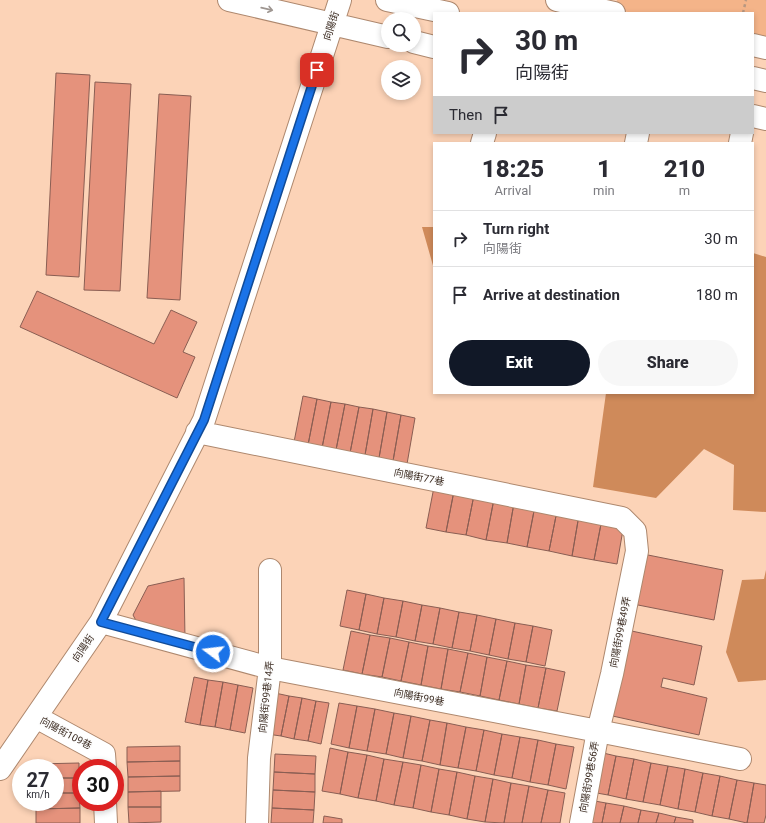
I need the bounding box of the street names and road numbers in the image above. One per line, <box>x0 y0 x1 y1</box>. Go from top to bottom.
street label: 向陽街 <box>321 10 341 42</box>
street label: 向陽街77巷 <box>393 467 445 487</box>
street label: 向陽街99巷49弄 <box>608 595 632 669</box>
street label: 向陽街 <box>70 632 96 664</box>
street label: 向陽街99巷14弄 <box>257 660 275 734</box>
street label: 向陽街99巷 <box>393 687 445 707</box>
street label: 向陽街109巷 <box>38 715 94 751</box>
street label: 向陽街99巷56弄 <box>577 740 601 814</box>

